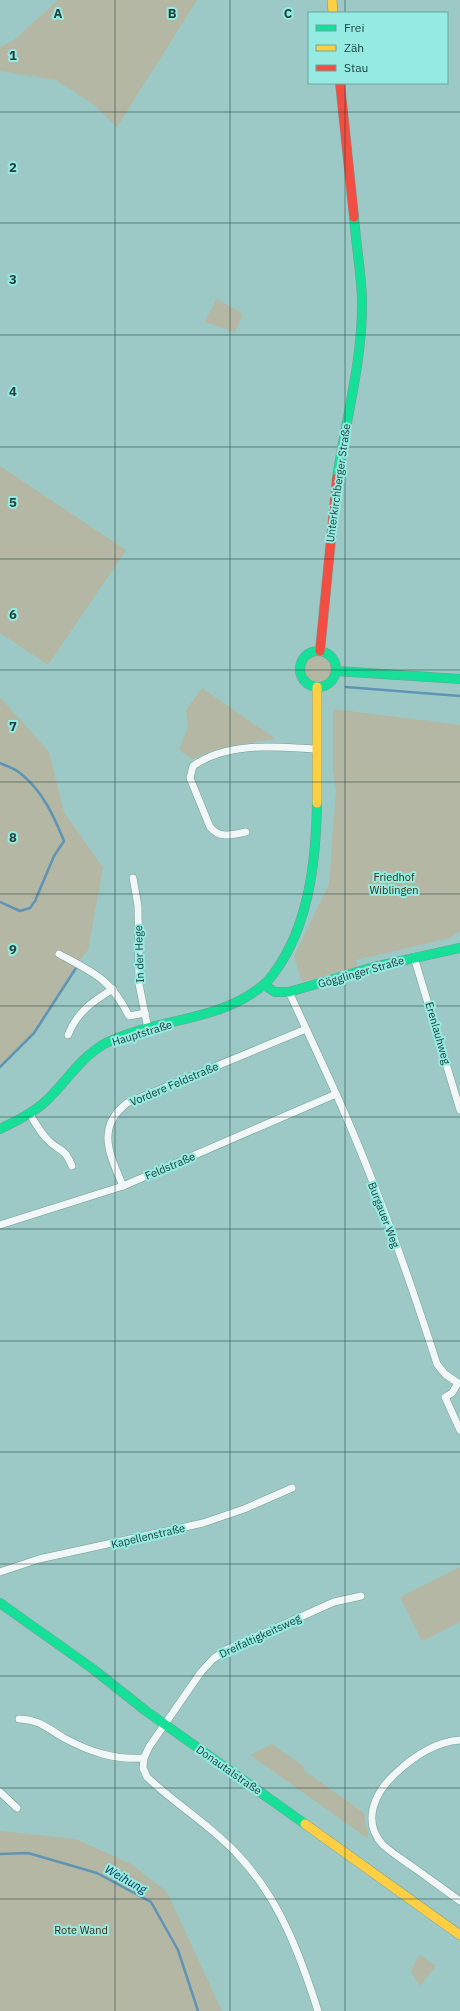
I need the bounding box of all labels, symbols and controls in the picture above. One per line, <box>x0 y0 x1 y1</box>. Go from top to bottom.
text: A <box>54 5 63 22</box>
text: B <box>168 5 177 22</box>
text: C <box>284 5 293 22</box>
legend <box>308 12 448 84</box>
text: Frei <box>344 20 364 35</box>
text: Zäh <box>344 40 364 55</box>
text: 1 <box>9 47 17 64</box>
text: Stau <box>344 60 368 75</box>
text: 2 <box>9 159 17 176</box>
text: 3 <box>9 271 17 288</box>
text: 4 <box>9 383 17 400</box>
street label: Unterkirchberger Straße <box>323 423 353 543</box>
text: 5 <box>9 494 17 511</box>
text: 6 <box>9 606 17 623</box>
text: 7 <box>9 718 17 735</box>
text: 8 <box>9 829 17 846</box>
park label: Friedhof Wiblingen <box>370 870 418 897</box>
street label: In der Hege <box>131 925 147 983</box>
text: 9 <box>9 941 17 958</box>
street label: Gögglinger Straße <box>316 953 406 991</box>
street label: Erenlauhweg <box>422 1000 454 1066</box>
street label: Hauptstraße <box>110 1017 174 1049</box>
street label: Vordere Feldstraße <box>128 1059 220 1109</box>
street label: Feldstraße <box>143 1149 197 1183</box>
street label: Burgauer Weg <box>365 1180 403 1250</box>
street label: Kapellenstraße <box>110 1521 186 1551</box>
street label: Dreifaltigkeitsweg <box>217 1611 303 1661</box>
street label: Donautalstraße <box>194 1742 264 1798</box>
water label: Weihung <box>102 1861 150 1897</box>
park label: Rote Wand <box>54 1923 108 1937</box>

